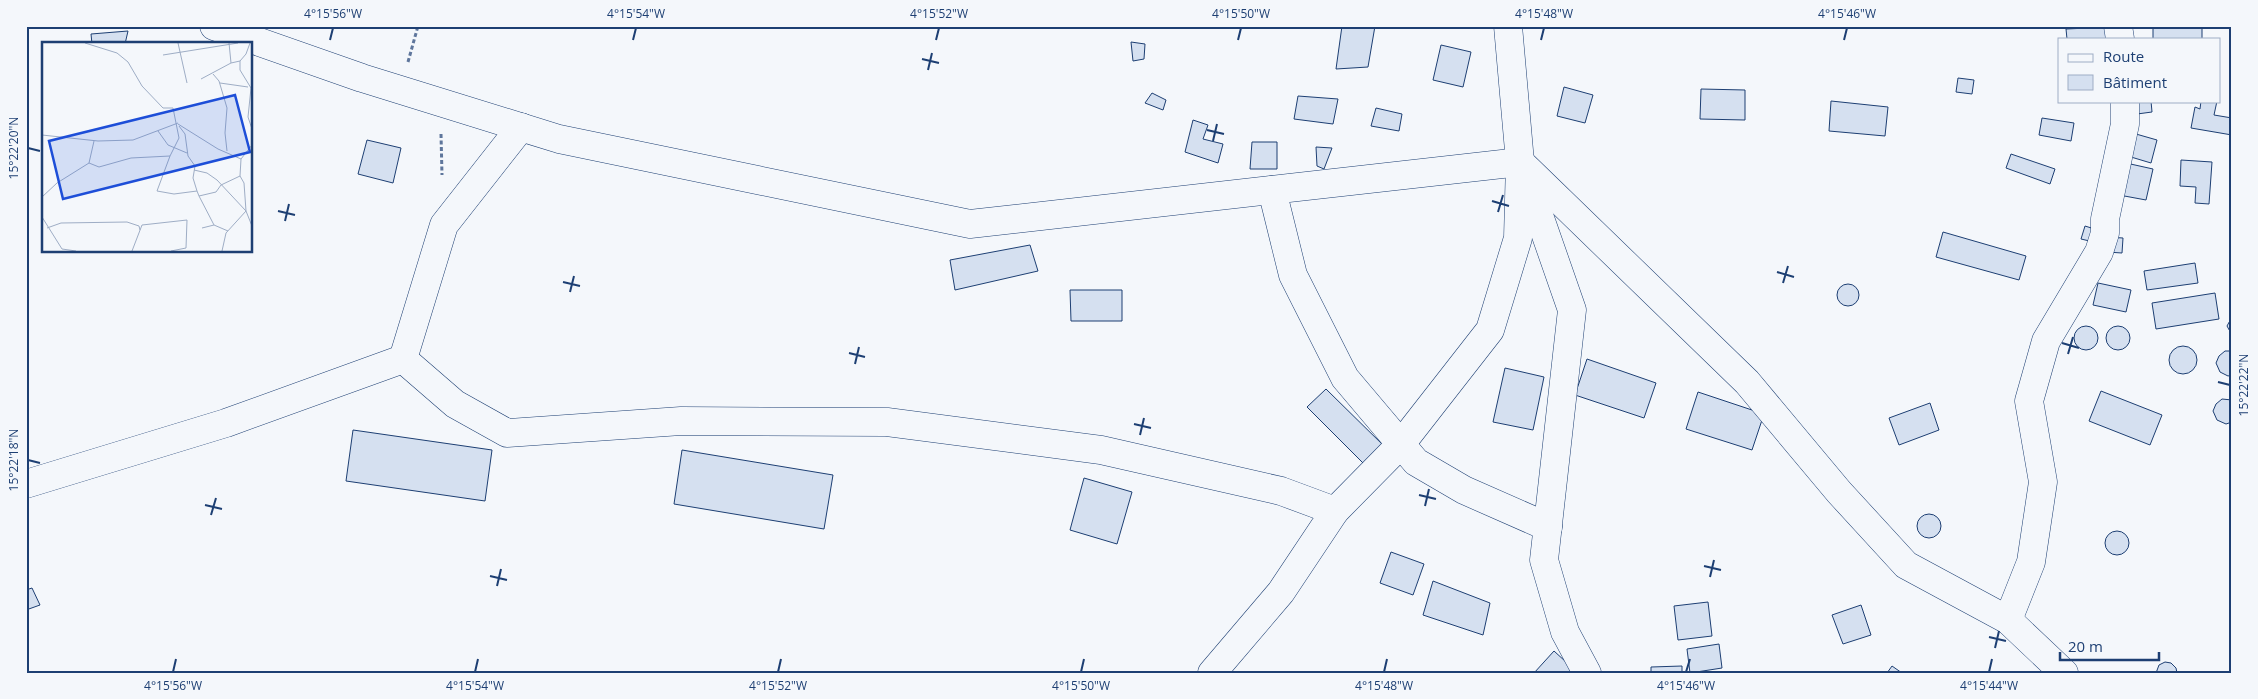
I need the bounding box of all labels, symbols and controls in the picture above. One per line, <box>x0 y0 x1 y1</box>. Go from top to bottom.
text: 4°15'56"W <box>304 5 362 22</box>
text: 4°15'54"W <box>607 5 665 22</box>
text: 4°15'52"W <box>910 5 968 22</box>
text: 4°15'50"W <box>1212 5 1270 22</box>
text: 4°15'48"W <box>1515 5 1573 22</box>
text: 4°15'46"W <box>1818 5 1876 22</box>
legend <box>2058 38 2220 102</box>
inset map <box>42 42 252 252</box>
text: Route <box>2103 46 2144 66</box>
text: Bâtiment <box>2103 72 2167 92</box>
text: 15°22'20"N <box>5 117 22 179</box>
text: 15°22'22"N <box>2235 354 2252 416</box>
text: 15°22'18"N <box>5 429 22 491</box>
scale bar <box>2060 629 2159 661</box>
text: 20 m <box>2068 636 2103 656</box>
text: 4°15'56"W <box>144 677 202 694</box>
text: 4°15'54"W <box>446 677 504 694</box>
text: 4°15'52"W <box>749 677 807 694</box>
text: 4°15'50"W <box>1052 677 1110 694</box>
text: 4°15'48"W <box>1355 677 1413 694</box>
text: 4°15'46"W <box>1657 677 1715 694</box>
text: 4°15'44"W <box>1960 677 2018 694</box>

